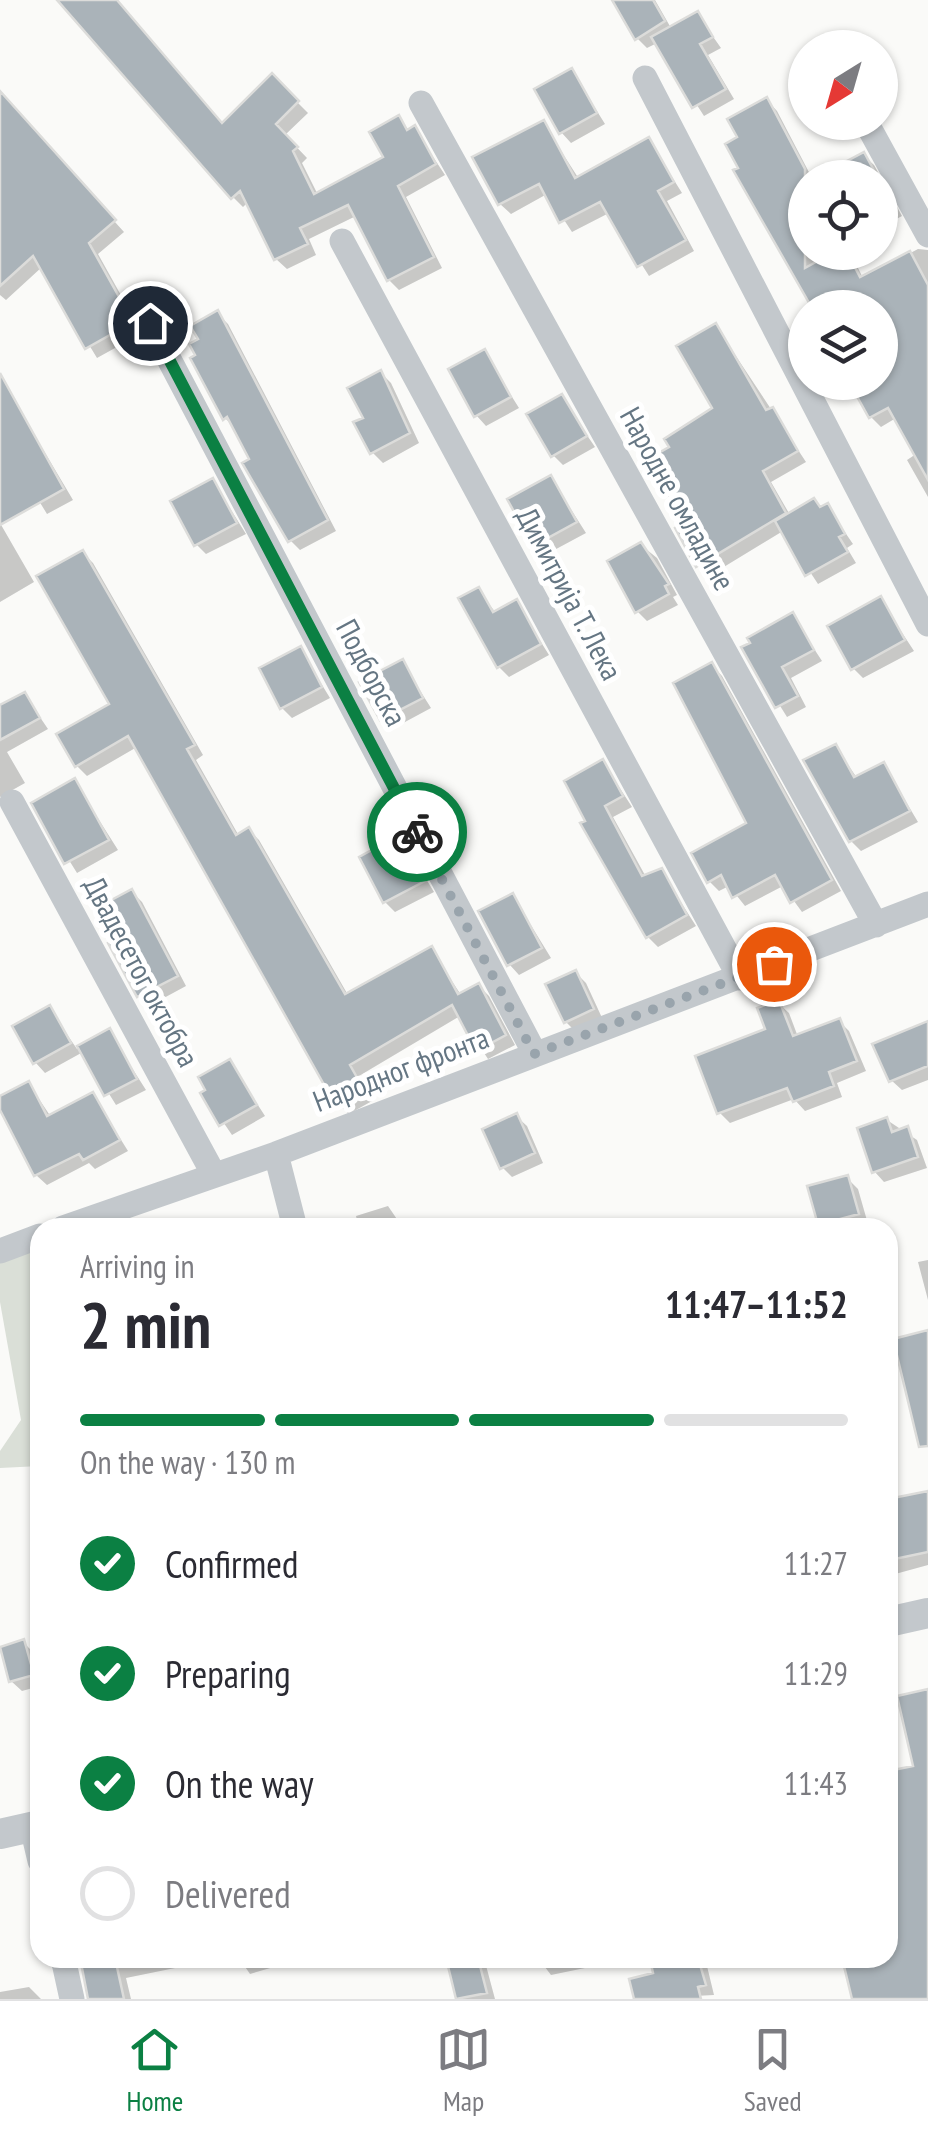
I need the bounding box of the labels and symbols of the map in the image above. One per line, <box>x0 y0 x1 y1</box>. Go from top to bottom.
north arrow <box>788 30 898 140</box>
pin <box>108 281 193 366</box>
street label: Народне омладине <box>612 400 745 597</box>
street label: Димитрија Т. Лека <box>509 500 632 686</box>
street label: Подборска <box>328 612 417 732</box>
courier <box>367 782 467 882</box>
street label: Двадесетог октобра <box>76 870 209 1073</box>
pin <box>732 922 817 1007</box>
street label: Народног фронта <box>307 1017 494 1120</box>

